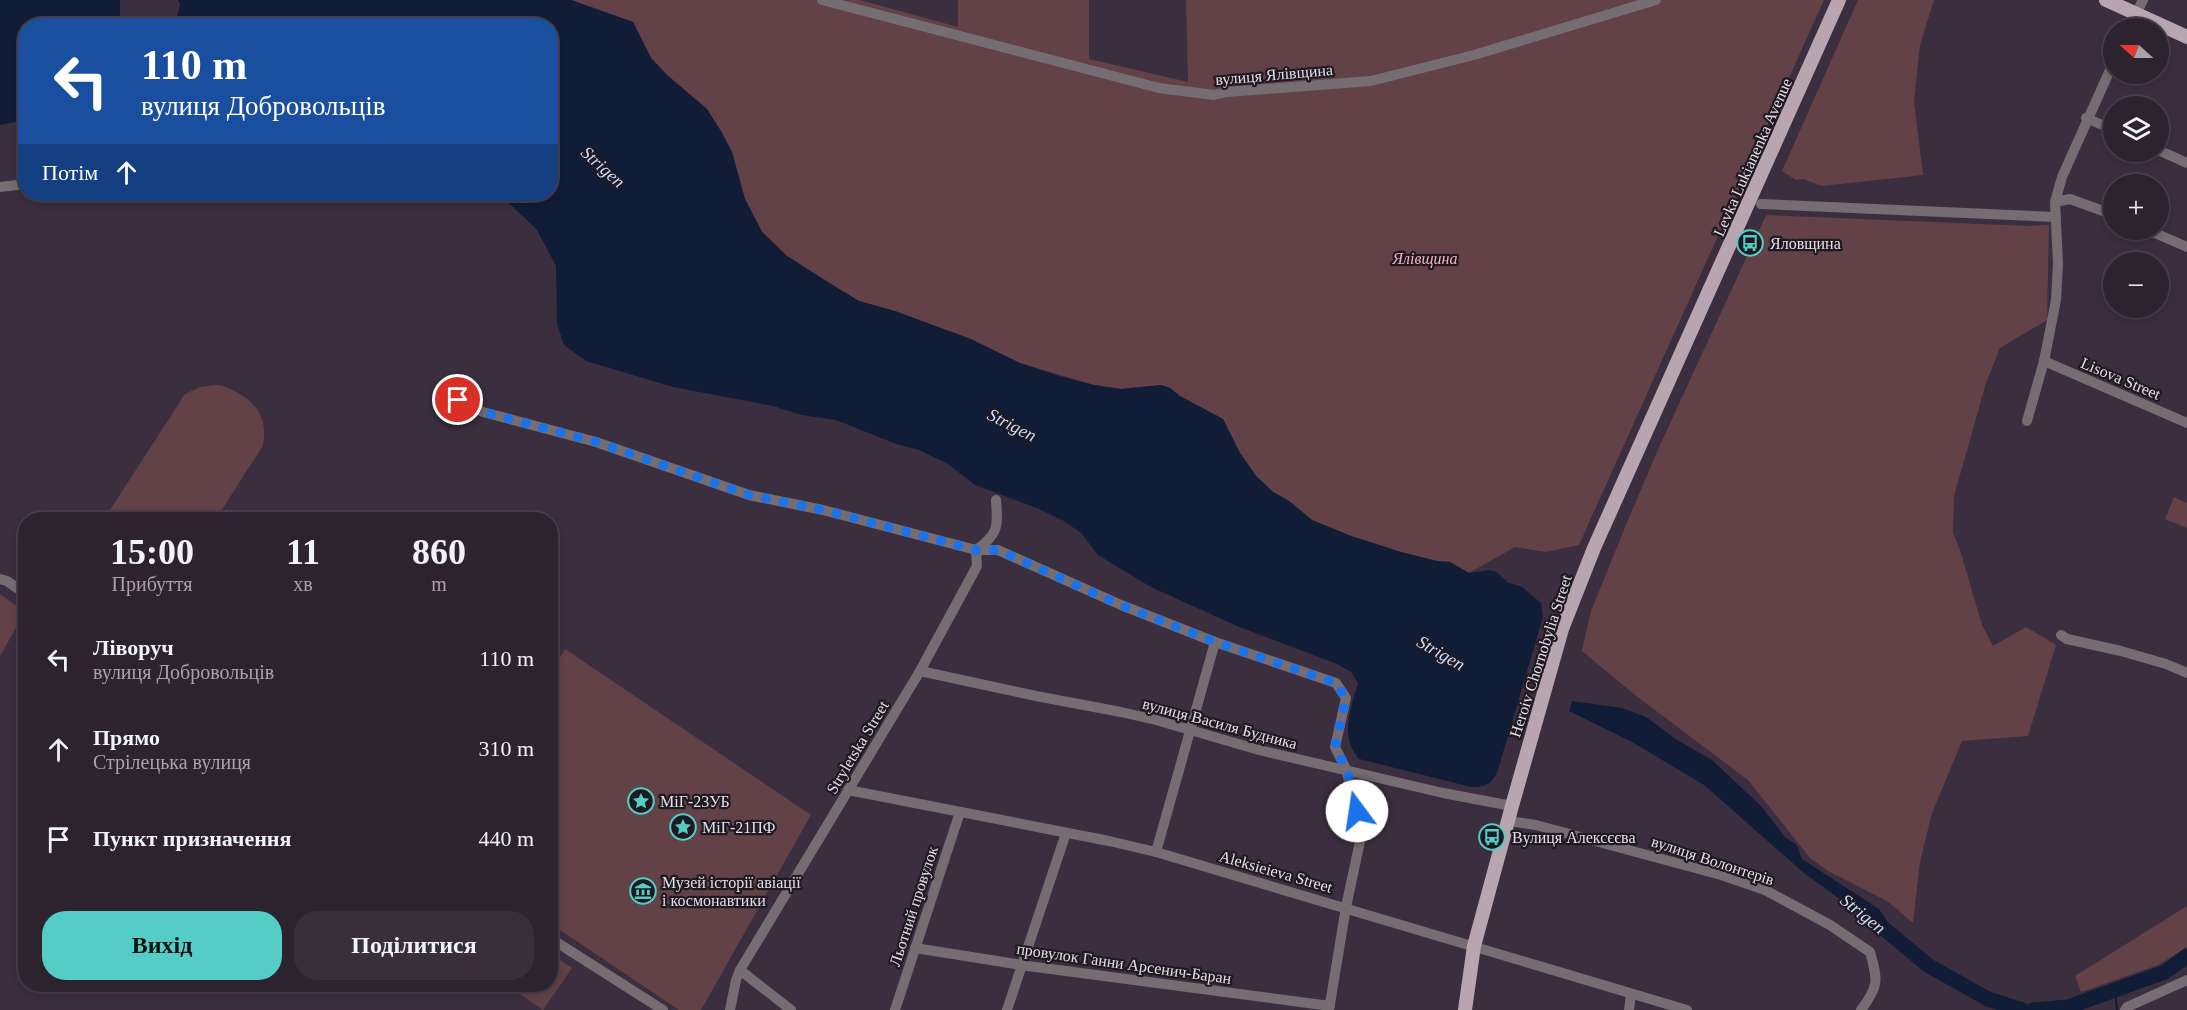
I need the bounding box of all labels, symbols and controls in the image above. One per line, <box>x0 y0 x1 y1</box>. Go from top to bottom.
north arrow <box>2103 18 2169 84</box>
map controls <box>2103 18 2169 318</box>
icon: left <box>42 42 120 120</box>
text: 110 m <box>141 42 247 88</box>
street label: вулиця Ялівщина <box>1215 61 1334 89</box>
street label: Levka Lukianenka Avenue <box>1710 76 1795 239</box>
text: вулиця Добровольців <box>141 91 386 121</box>
button: layers <box>2103 96 2169 162</box>
water label: Strigen <box>577 142 629 192</box>
icon: ahead <box>110 156 143 189</box>
text: Потім <box>42 160 98 185</box>
button: + <box>2103 174 2169 240</box>
bus stop icon: Яловщина <box>1735 228 1765 258</box>
place label: Яловщина <box>1770 235 1841 253</box>
park label: Ялівщина <box>1392 250 1457 268</box>
button: − <box>2103 252 2169 318</box>
street label: Lisova Street <box>2078 354 2164 403</box>
pin <box>432 374 483 425</box>
icon: arrive <box>441 383 474 416</box>
water label: Strigen <box>984 404 1040 446</box>
text: 15:00 <box>110 532 194 572</box>
text: 11 <box>286 532 320 572</box>
text: 860 <box>412 532 466 572</box>
street label: Heroiv Chornobylia Street <box>1506 572 1576 740</box>
text: Прибуття <box>111 573 192 595</box>
text: хв <box>293 573 313 595</box>
text: m <box>431 573 447 595</box>
water label: Strigen <box>1413 631 1469 675</box>
text: Ліворуч <box>93 635 174 660</box>
icon: left <box>42 643 75 676</box>
text: 110 m <box>479 646 534 671</box>
text: вулиця Добровольців <box>93 661 274 683</box>
street label: вулиця Василя Будника <box>1141 695 1299 753</box>
street label: Stryletska Street <box>823 697 893 797</box>
text: Прямо <box>93 725 160 750</box>
icon: ahead <box>42 733 75 766</box>
text: 310 m <box>478 736 534 761</box>
text: Стрілецька вулиця <box>93 751 251 773</box>
position arrow <box>1325 779 1389 843</box>
place icon: МіГ-23УБ <box>626 786 656 816</box>
place label: МіГ-23УБ <box>660 793 730 810</box>
place icon: МіГ-21ПФ <box>668 812 698 842</box>
place label: МіГ-21ПФ <box>702 819 775 836</box>
bus stop icon: Вулиця Алексєєва <box>1477 822 1507 852</box>
icon: arrive <box>42 823 75 856</box>
text: Пункт призначення <box>93 826 291 851</box>
text: 440 m <box>478 826 534 851</box>
place label: Вулиця Алексєєва <box>1512 829 1636 847</box>
street label: вулиця Волонтерів <box>1649 833 1777 889</box>
street label: Льотний провулок <box>886 844 942 969</box>
street label: Aleksieieva Street <box>1217 847 1335 896</box>
place label: Музей історії авіації і космонавтики <box>662 874 801 909</box>
museum icon: Музей історії авіації і космонавтики <box>628 876 658 906</box>
water label: Strigen <box>1837 890 1889 938</box>
button: Вихід <box>42 911 282 980</box>
button: Поділитися <box>294 911 534 980</box>
street label: провулок Ганни Арсенич-Баран <box>1015 940 1233 988</box>

